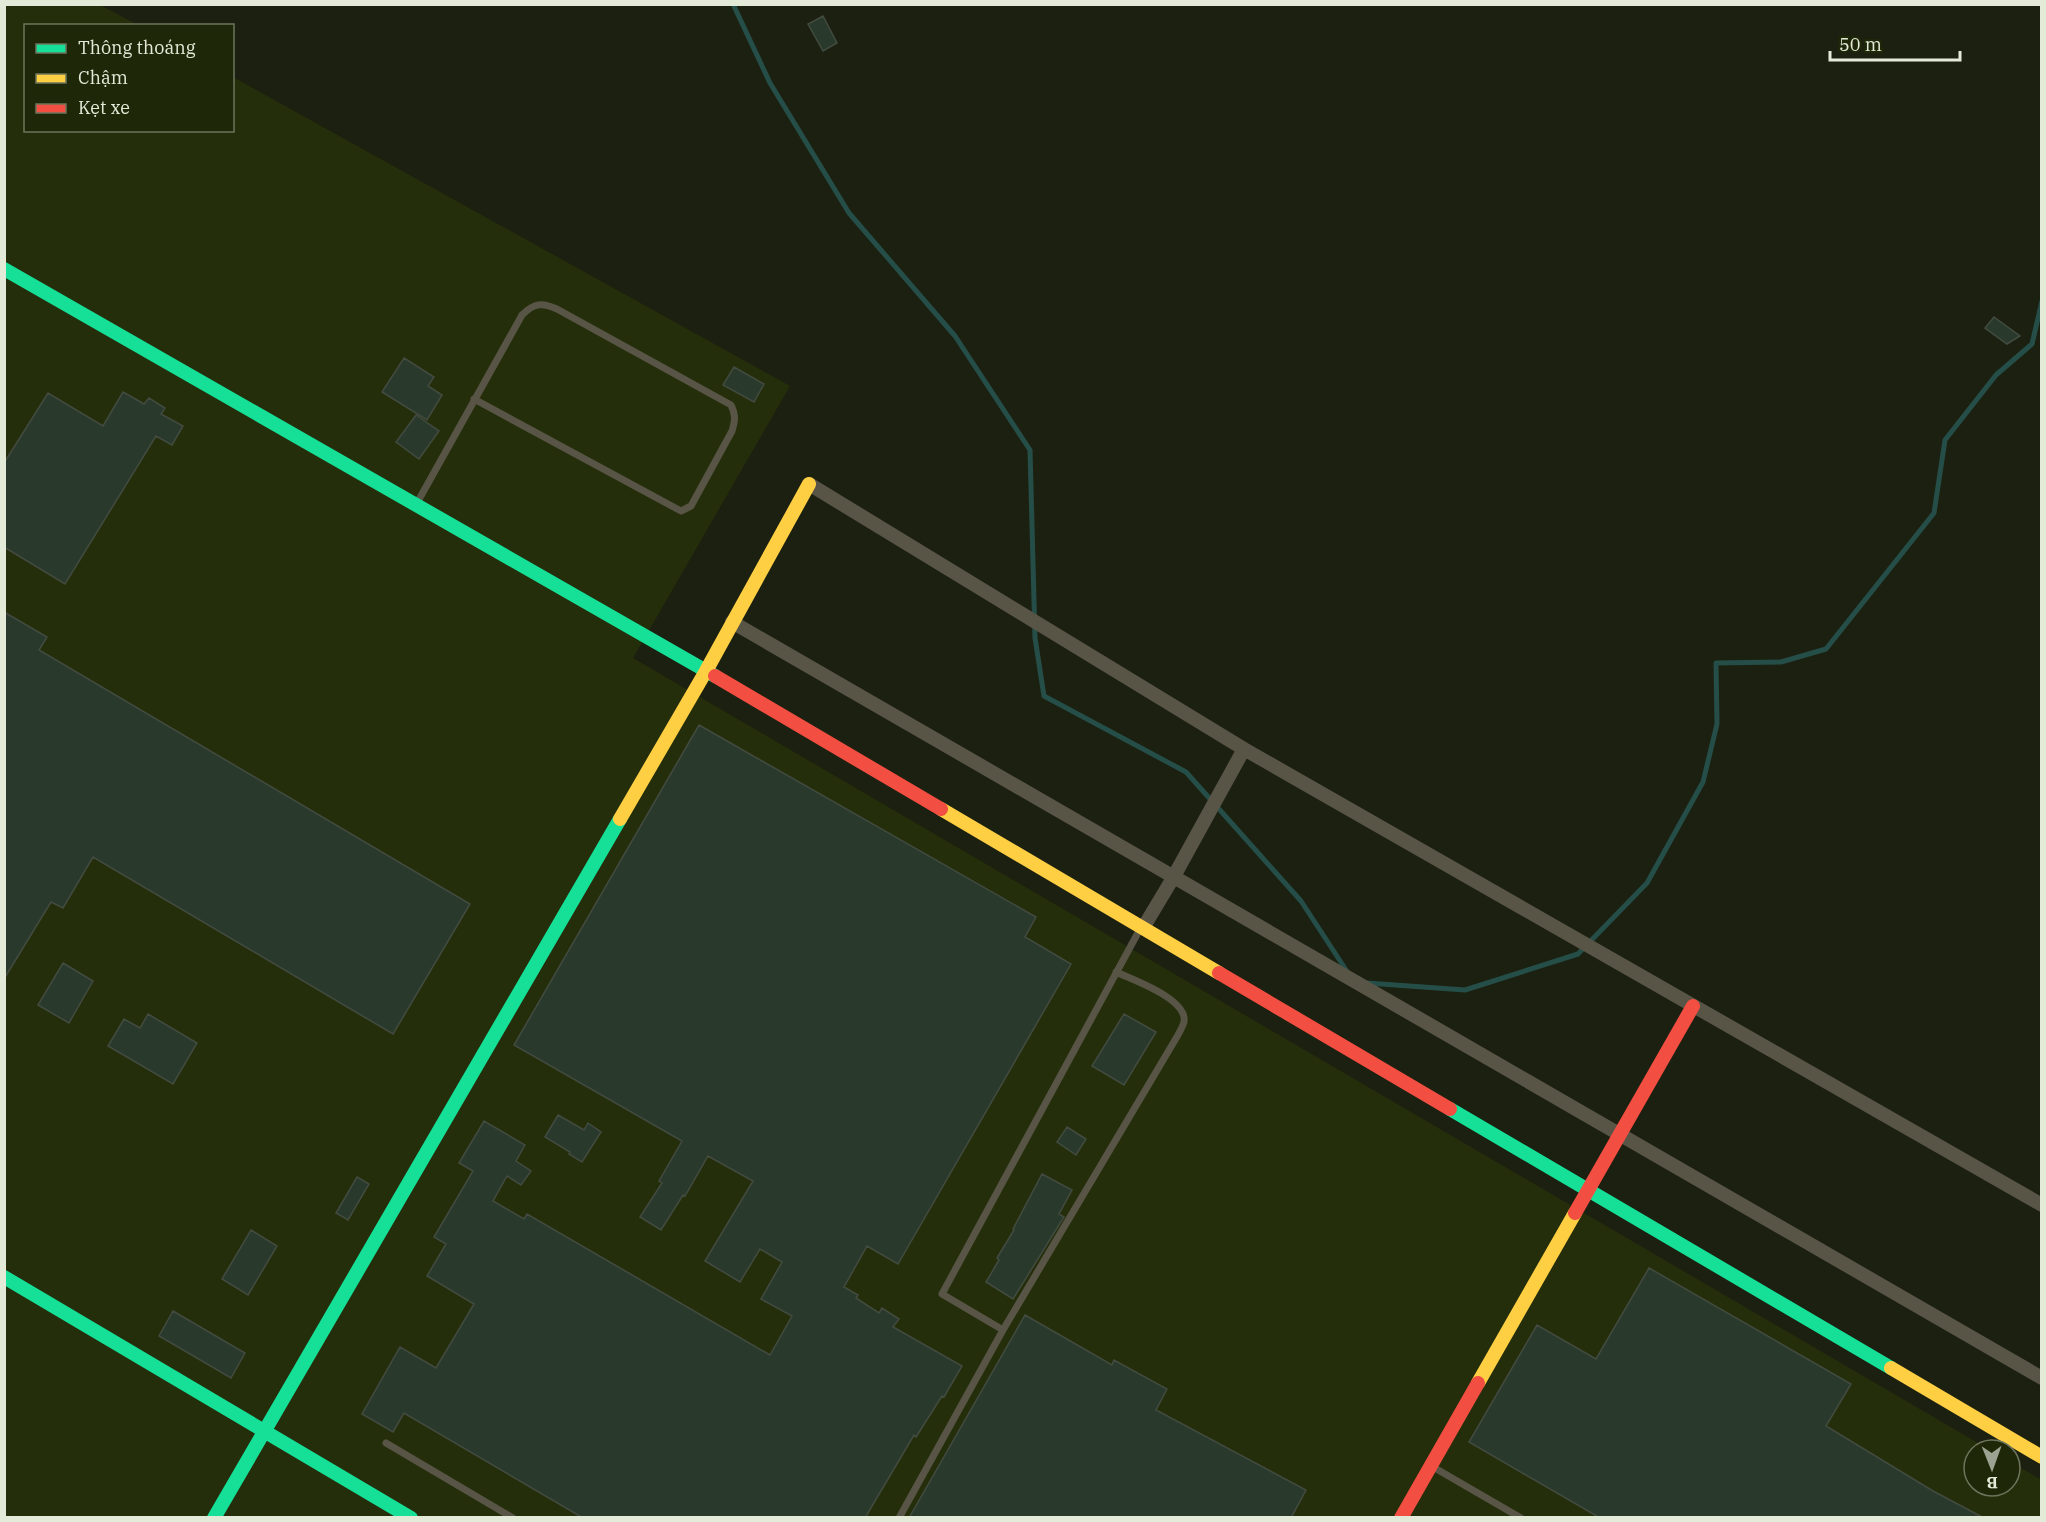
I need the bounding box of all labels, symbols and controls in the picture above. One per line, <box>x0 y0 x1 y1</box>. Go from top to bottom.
legend <box>24 24 234 132</box>
scale bar <box>1830 24 1960 62</box>
text: 50 m <box>1839 33 1882 56</box>
text: Thông thoáng <box>78 36 196 59</box>
text: Chậm <box>78 66 128 89</box>
text: Kẹt xe <box>78 96 130 119</box>
north arrow <box>1962 1438 2022 1498</box>
text: B <box>1986 1473 1998 1493</box>

